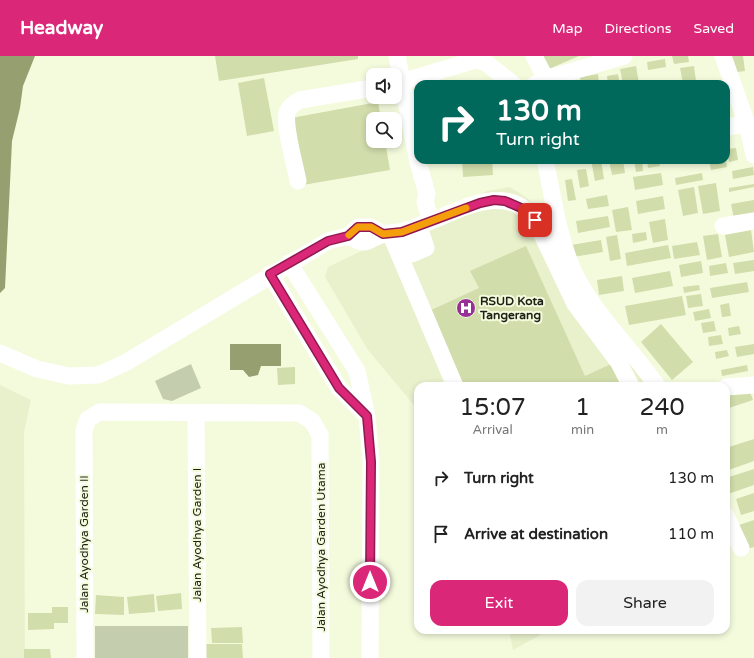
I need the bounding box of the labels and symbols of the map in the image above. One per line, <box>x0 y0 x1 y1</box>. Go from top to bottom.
pin <box>518 203 552 237</box>
place label: RSUD Kota Tangerang <box>479 294 544 323</box>
hospital icon: RSUD Kota Tangerang <box>455 297 477 319</box>
street label: Jalan Ayodhya Garden Utama <box>314 463 328 631</box>
street label: Jalan Ayodhya Garden I <box>190 468 204 602</box>
street label: Jalan Ayodhya Garden II <box>77 475 91 613</box>
position arrow <box>349 561 391 603</box>

